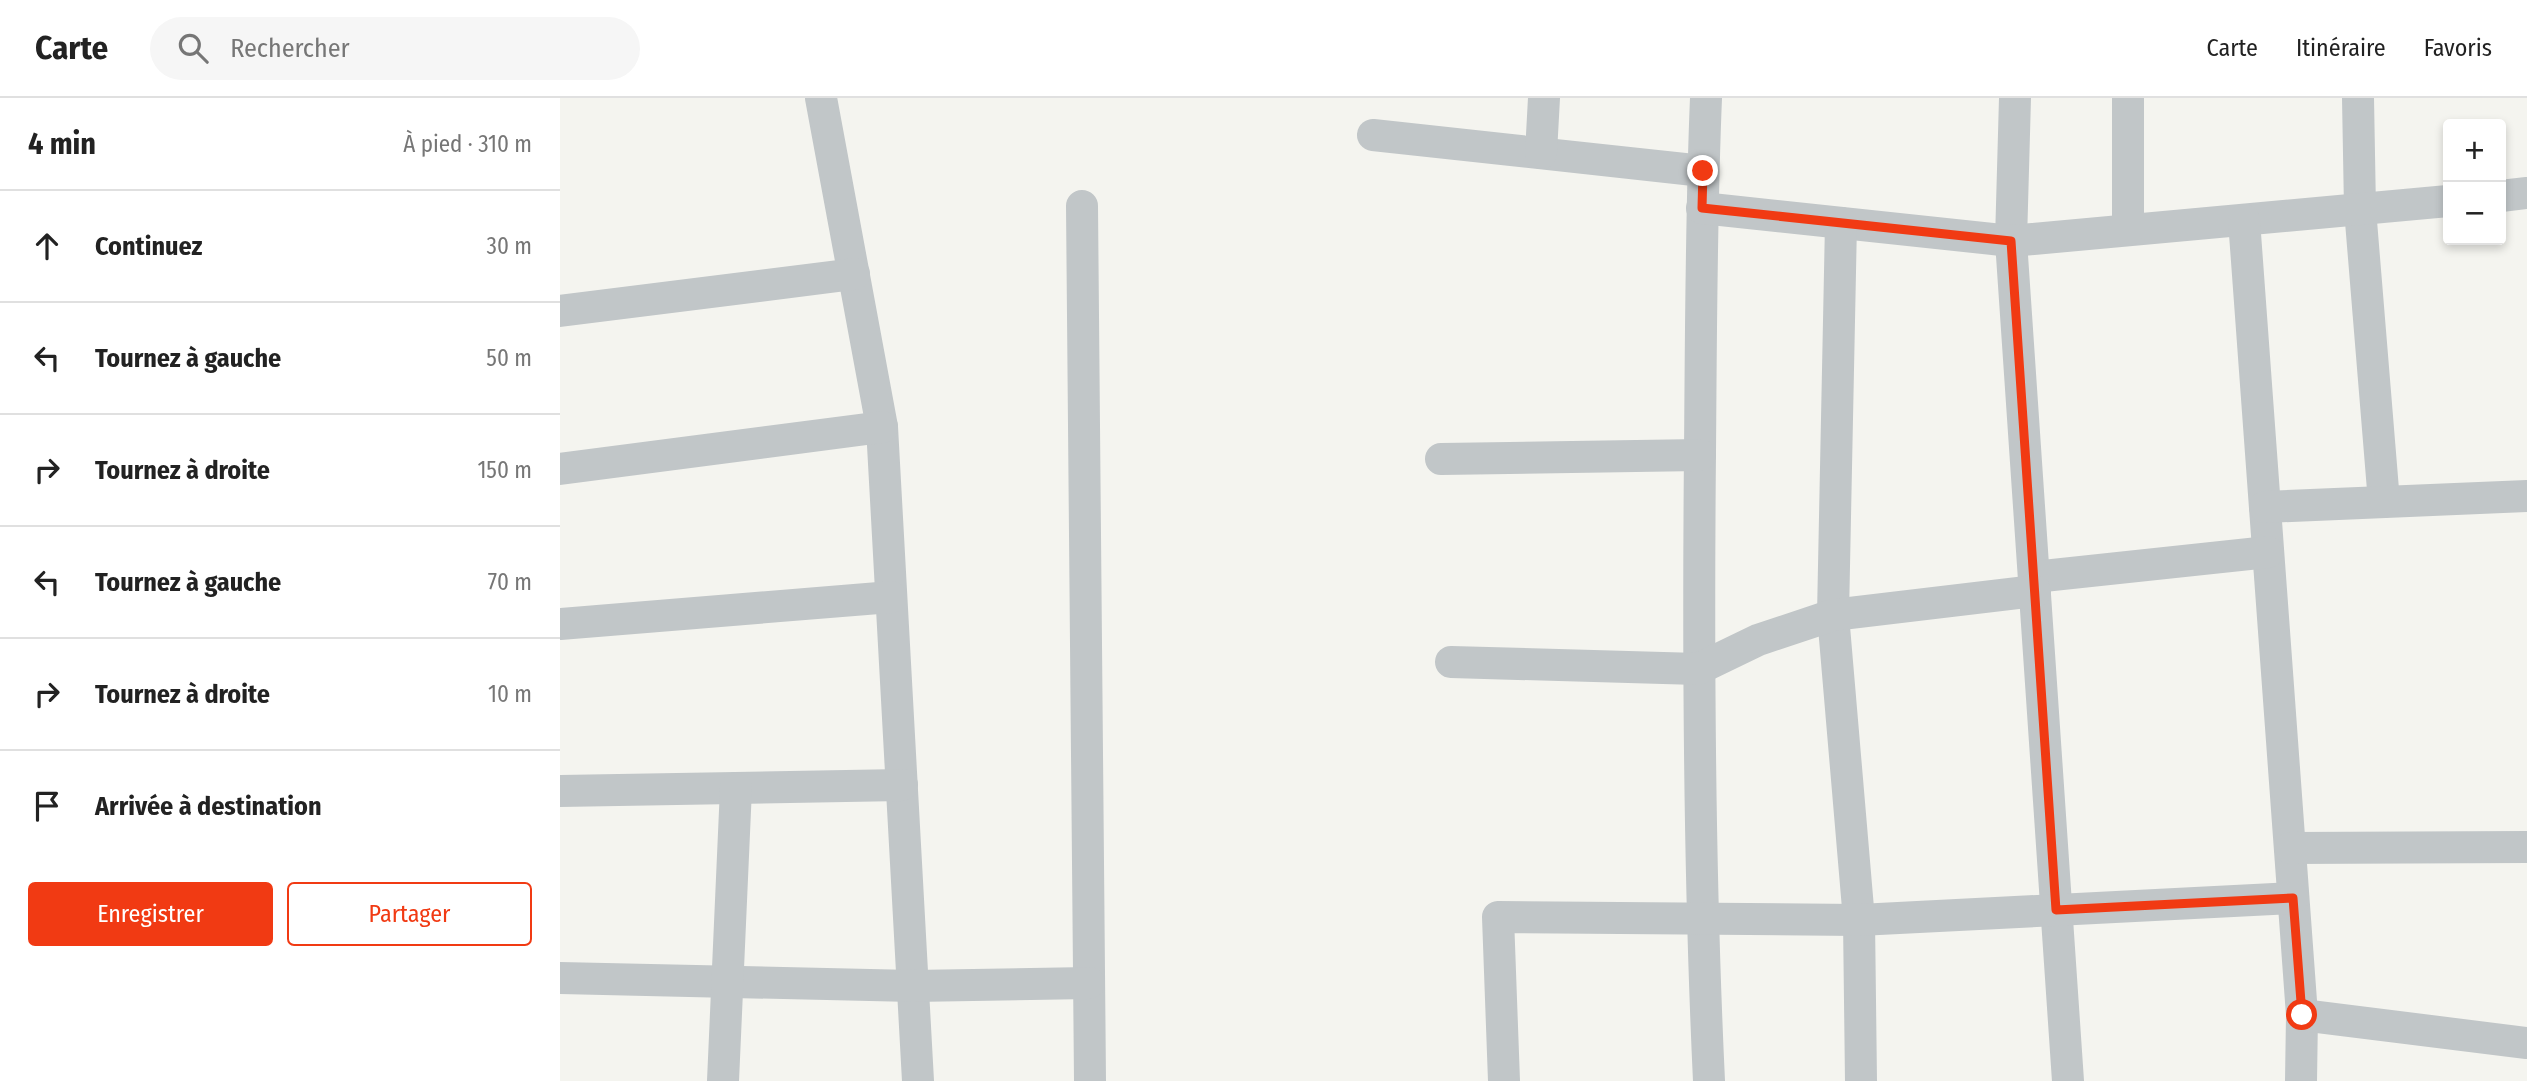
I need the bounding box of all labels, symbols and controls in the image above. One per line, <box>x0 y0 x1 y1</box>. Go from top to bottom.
search box <box>150 17 640 80</box>
text: Carte <box>35 28 108 68</box>
icon: search <box>174 29 212 67</box>
text: Rechercher <box>230 33 350 64</box>
text: Carte <box>2207 34 2258 62</box>
text: Itinéraire <box>2296 34 2386 62</box>
text: Favoris <box>2424 34 2492 62</box>
map controls <box>2443 119 2506 245</box>
button: + <box>2443 119 2506 182</box>
text: 4 min <box>28 126 96 162</box>
text: À pied · 310 m <box>403 130 532 158</box>
route end <box>1687 155 1718 186</box>
button: − <box>2443 182 2506 245</box>
icon: ahead <box>28 227 66 265</box>
text: Continuez <box>95 231 202 262</box>
text: 30 m <box>487 232 532 260</box>
icon: left <box>28 339 66 377</box>
text: Tournez à gauche <box>95 343 281 374</box>
text: 50 m <box>486 344 532 372</box>
icon: right <box>28 451 66 489</box>
text: Tournez à droite <box>95 455 270 486</box>
text: 150 m <box>477 456 532 484</box>
icon: left <box>28 563 66 601</box>
text: Tournez à gauche <box>95 567 281 598</box>
text: 70 m <box>488 568 532 596</box>
icon: right <box>28 675 66 713</box>
text: Tournez à droite <box>95 679 270 710</box>
text: 10 m <box>488 680 532 708</box>
icon: arrive <box>28 787 66 825</box>
text: Arrivée à destination <box>95 791 322 822</box>
button: Enregistrer <box>28 882 273 946</box>
button: Partager <box>287 882 532 946</box>
route start <box>2286 999 2317 1030</box>

